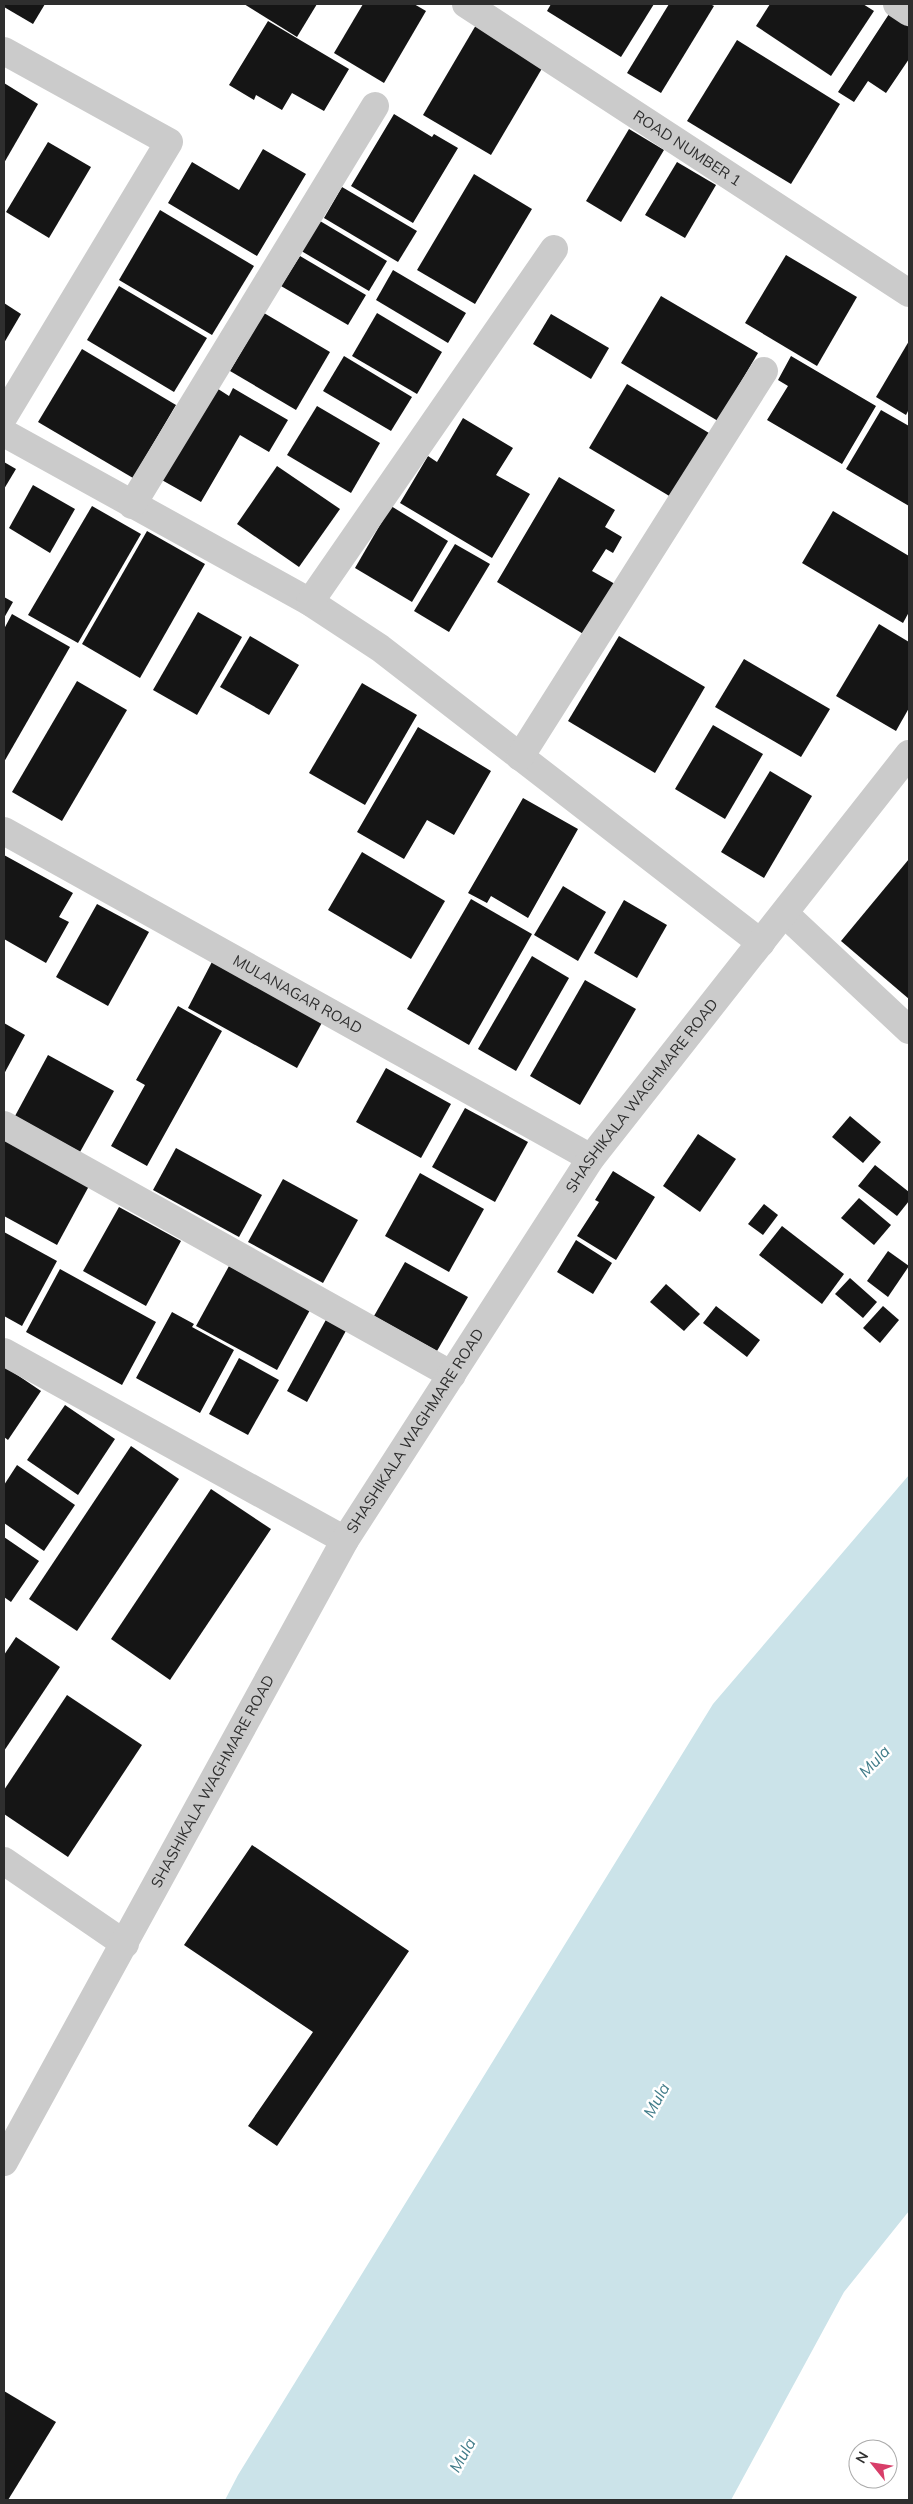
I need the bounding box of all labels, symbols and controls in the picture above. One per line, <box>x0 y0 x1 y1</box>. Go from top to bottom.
street label: ROAD NUMBER 1 <box>630 106 745 190</box>
street label: MULANAGAR ROAD <box>230 950 366 1038</box>
street label: SHASHIKALA WAGHMARE ROAD <box>561 995 722 1196</box>
street label: SHASHIKALA WAGHMARE ROAD <box>342 1325 488 1537</box>
street label: SHASHIKALA WAGHMARE ROAD <box>146 1672 278 1891</box>
water label: Mula <box>854 1741 894 1781</box>
water label: Mula <box>638 2079 674 2121</box>
water label: Mula <box>444 2434 480 2476</box>
north arrow <box>848 2439 898 2489</box>
text: N <box>851 2448 872 2467</box>

